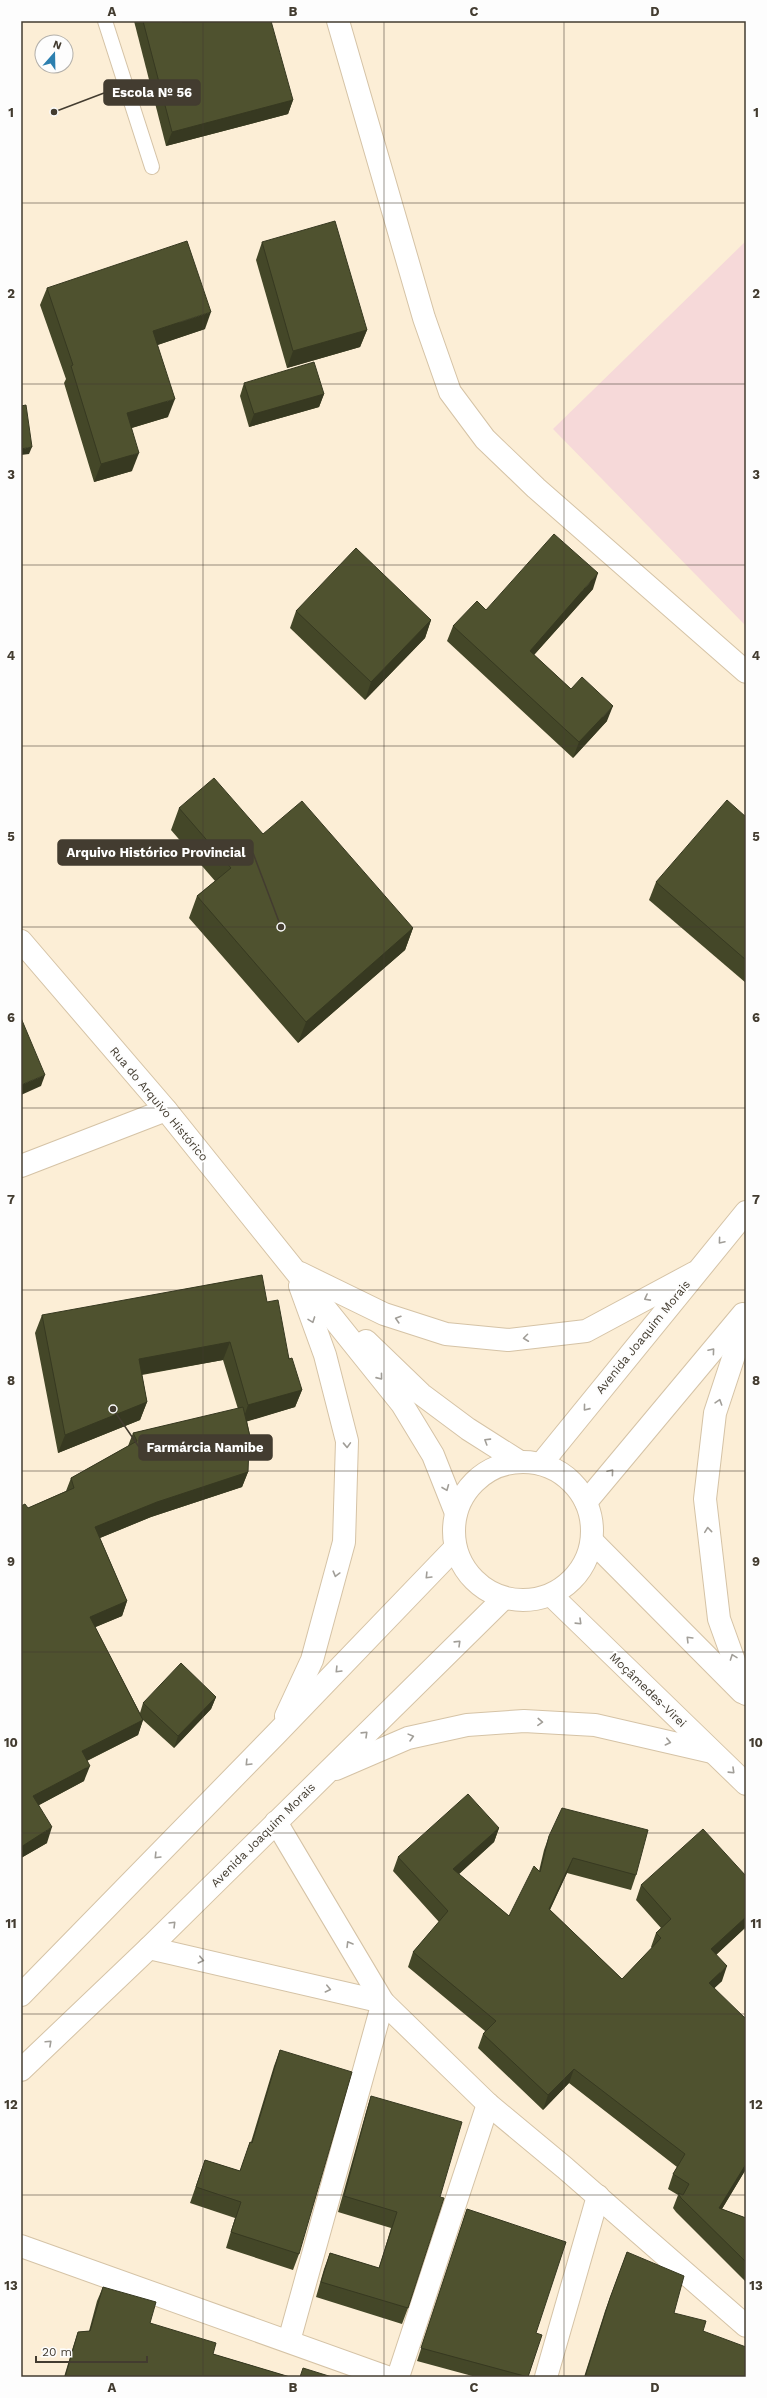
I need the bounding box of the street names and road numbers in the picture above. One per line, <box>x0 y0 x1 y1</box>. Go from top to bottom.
street label: Rua do Arquivo Histórico <box>107 1044 211 1164</box>
street label: Avenida Joaquim Morais <box>593 1277 693 1397</box>
street label: Moçâmedes-Virei <box>607 1650 689 1730</box>
street label: Avenida Joaquim Morais <box>208 1780 318 1890</box>

